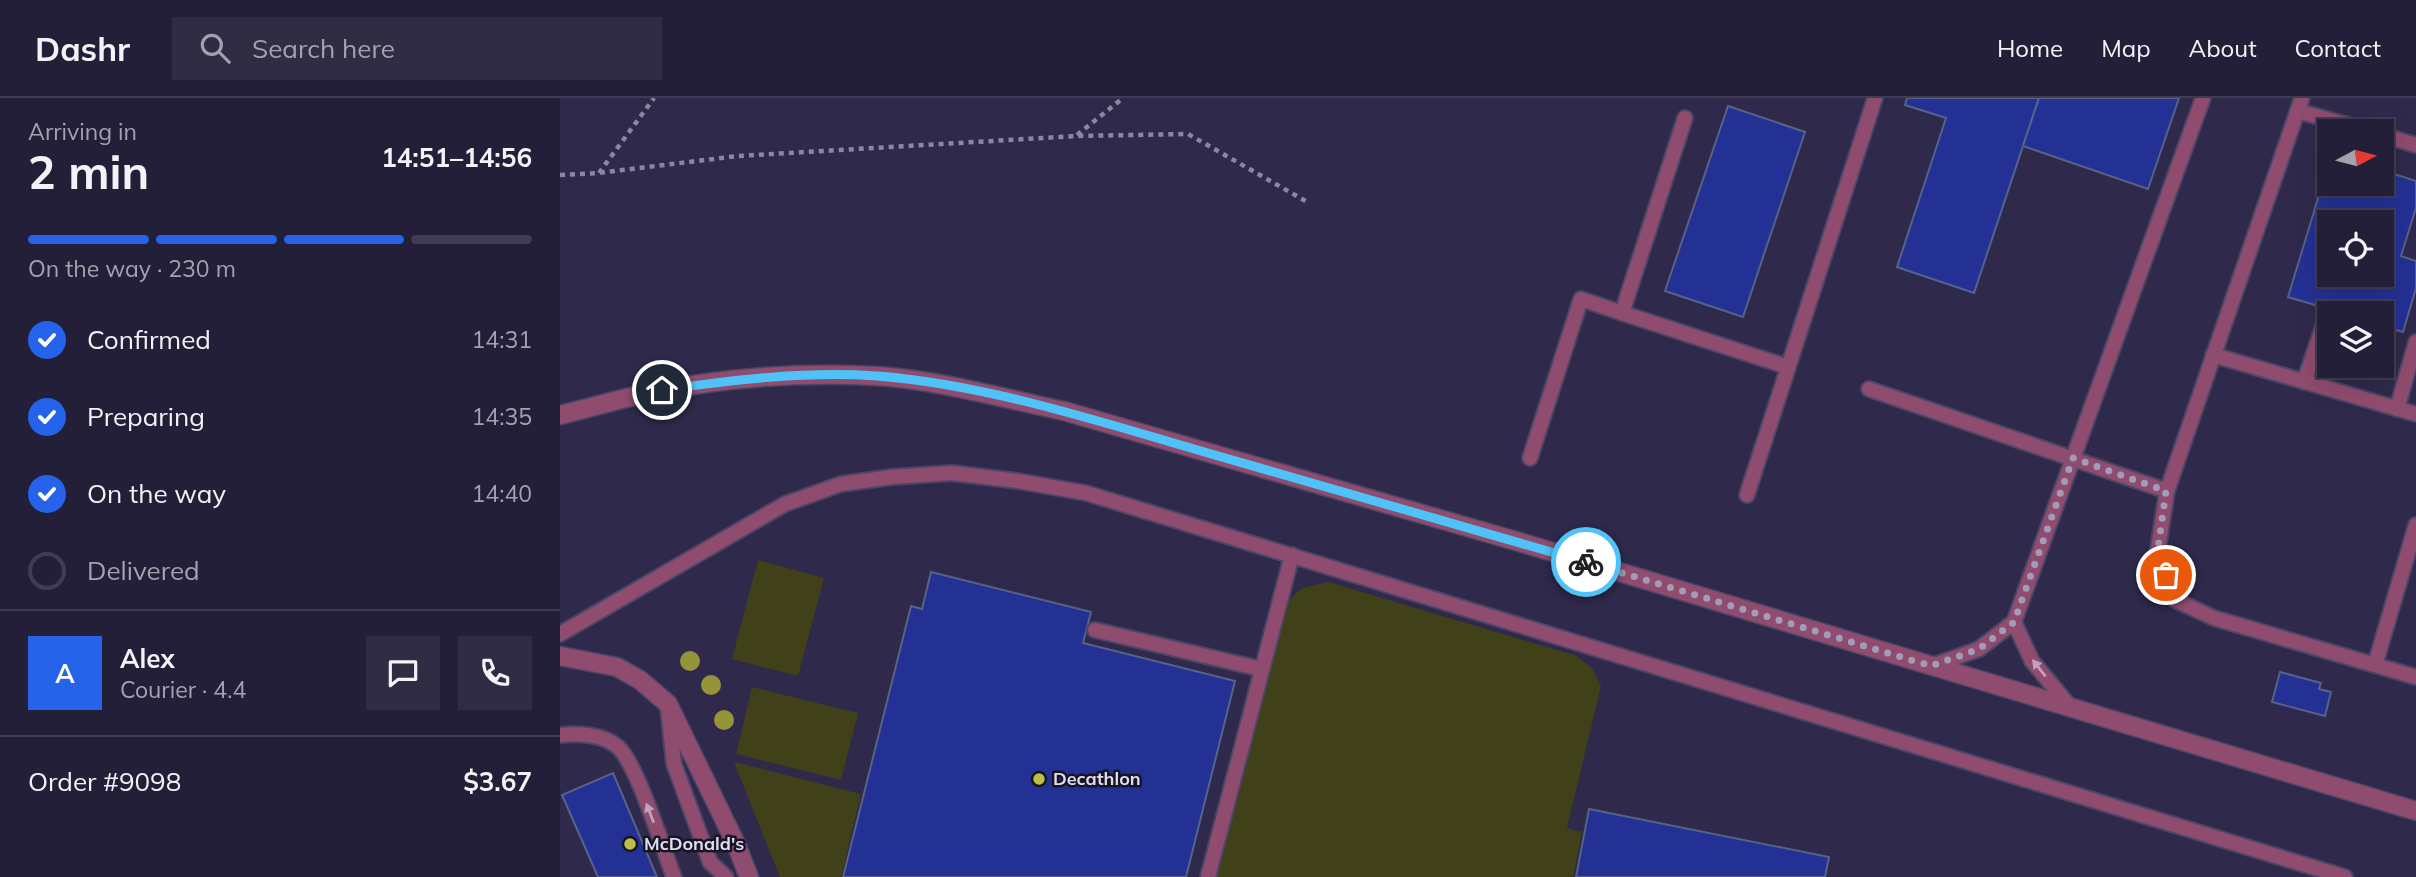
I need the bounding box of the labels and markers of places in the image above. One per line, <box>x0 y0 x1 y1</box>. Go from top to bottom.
pin <box>632 360 692 420</box>
pin <box>2136 545 2196 605</box>
place label: Decathlon <box>1053 767 1141 790</box>
marker: Decathlon <box>1031 771 1047 787</box>
place label: McDonald's <box>644 832 744 855</box>
marker: McDonald's <box>622 836 638 852</box>

